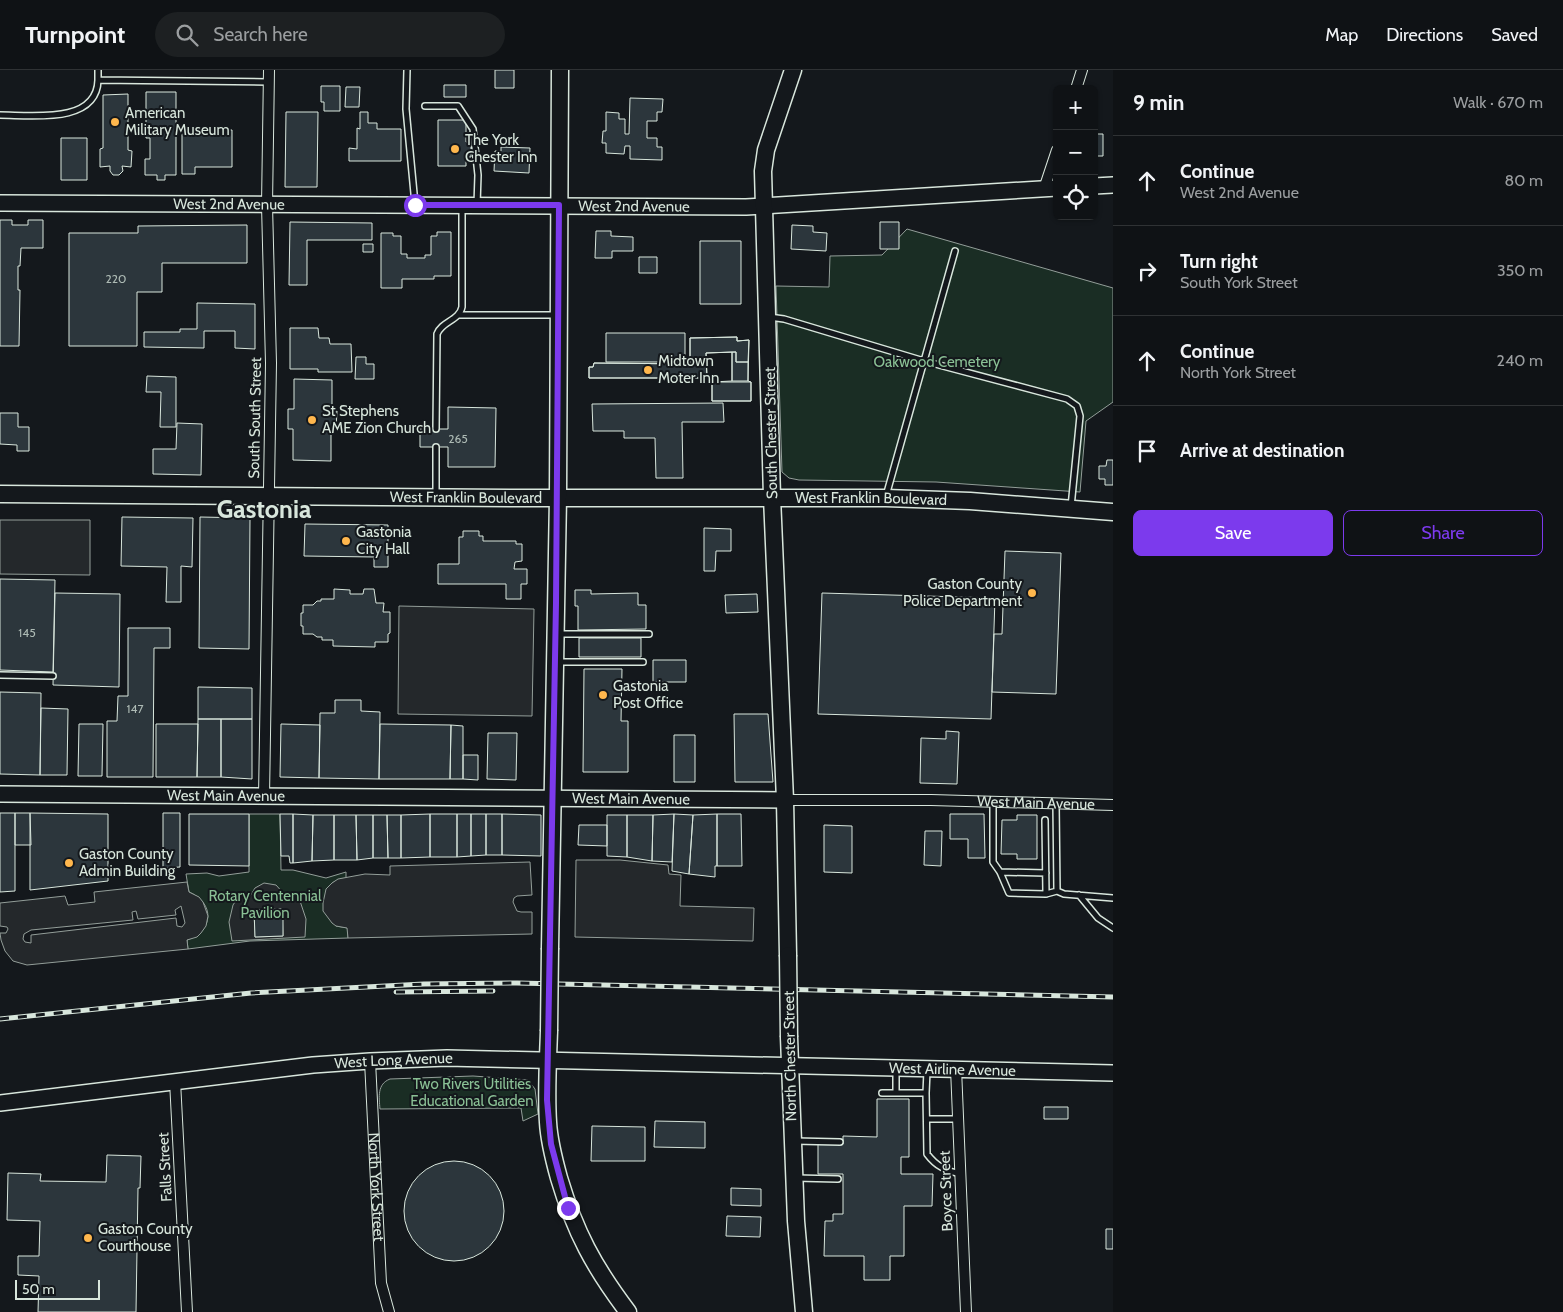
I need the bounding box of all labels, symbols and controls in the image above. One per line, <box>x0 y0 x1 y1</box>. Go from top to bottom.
search box <box>155 12 505 57</box>
text: Turnpoint <box>25 20 125 49</box>
icon: search <box>173 21 201 49</box>
text: Search here <box>213 23 308 46</box>
text: Map <box>1325 24 1358 46</box>
text: Directions <box>1386 24 1463 46</box>
text: Saved <box>1491 24 1538 46</box>
map controls <box>1053 85 1098 220</box>
button: + <box>1053 85 1098 130</box>
text: 9 min <box>1133 90 1184 115</box>
text: Walk · 670 m <box>1453 93 1543 112</box>
place label: American Military Museum <box>125 104 230 139</box>
marker: American Military Museum <box>109 116 121 128</box>
button: − <box>1053 130 1098 175</box>
place label: The York Chester Inn <box>465 131 538 166</box>
marker: The York Chester Inn <box>449 143 461 155</box>
text: Continue <box>1180 160 1254 183</box>
icon: ahead <box>1133 167 1161 195</box>
text: 80 m <box>1505 171 1543 190</box>
button: locate <box>1053 175 1098 220</box>
text: West 2nd Avenue <box>1180 183 1299 202</box>
route start <box>404 194 427 217</box>
street label: West 2nd Avenue <box>173 195 285 214</box>
street label: West 2nd Avenue <box>578 197 690 216</box>
text: Turn right <box>1180 250 1258 273</box>
icon: right <box>1133 257 1161 285</box>
text: 350 m <box>1497 261 1543 280</box>
house number: 220 <box>106 271 126 286</box>
text: South York Street <box>1180 273 1298 292</box>
text: Continue <box>1180 340 1254 363</box>
icon: ahead <box>1133 347 1161 375</box>
text: 240 m <box>1497 351 1543 370</box>
place label: Midtown Moter Inn <box>658 352 719 387</box>
park label: Oakwood Cemetery <box>874 353 1001 371</box>
street label: South South Street <box>245 357 265 479</box>
text: North York Street <box>1180 363 1296 382</box>
marker: Midtown Moter Inn <box>642 364 654 376</box>
street label: South Chester Street <box>761 367 781 499</box>
place label: St Stephens AME Zion Church <box>322 402 431 437</box>
marker: St Stephens AME Zion Church <box>306 414 318 426</box>
house number: 265 <box>448 431 468 446</box>
icon: arrive <box>1133 437 1161 465</box>
text: Arrive at destination <box>1180 439 1344 462</box>
street label: West Franklin Boulevard <box>390 488 542 507</box>
street label: West Franklin Boulevard <box>795 489 947 509</box>
district label: Gastonia <box>217 494 312 524</box>
button: Save <box>1133 510 1333 556</box>
button: Share <box>1343 510 1543 556</box>
place label: Gastonia City Hall <box>356 523 412 558</box>
marker: Gastonia City Hall <box>340 535 352 547</box>
place label: Gaston County Police Department <box>903 575 1022 610</box>
marker: Gaston County Police Department <box>1026 587 1038 599</box>
house number: 145 <box>18 625 36 640</box>
place label: Gastonia Post Office <box>613 677 684 712</box>
marker: Gastonia Post Office <box>597 689 609 701</box>
house number: 147 <box>127 701 143 716</box>
street label: West Main Avenue <box>167 786 285 805</box>
street label: West Main Avenue <box>572 789 690 808</box>
street label: West Main Avenue <box>977 792 1095 814</box>
place label: Gaston County Admin Building <box>79 845 176 880</box>
marker: Gaston County Admin Building <box>63 857 75 869</box>
park label: Rotary Centennial Pavilion <box>208 887 322 922</box>
street label: North Chester Street <box>780 991 800 1121</box>
street label: West Long Avenue <box>334 1049 453 1072</box>
street label: West Airline Avenue <box>889 1059 1016 1080</box>
park label: Two Rivers Utilities Educational Garden <box>410 1075 534 1110</box>
street label: Falls Street <box>154 1132 176 1202</box>
street label: North York Street <box>365 1132 388 1242</box>
street label: Boyce Street <box>936 1150 956 1232</box>
route end <box>557 1197 580 1220</box>
place label: Gaston County Courthouse <box>98 1220 193 1255</box>
marker: Gaston County Courthouse <box>82 1232 94 1244</box>
scale bar <box>15 1277 100 1300</box>
text: 50 m <box>22 1280 55 1298</box>

